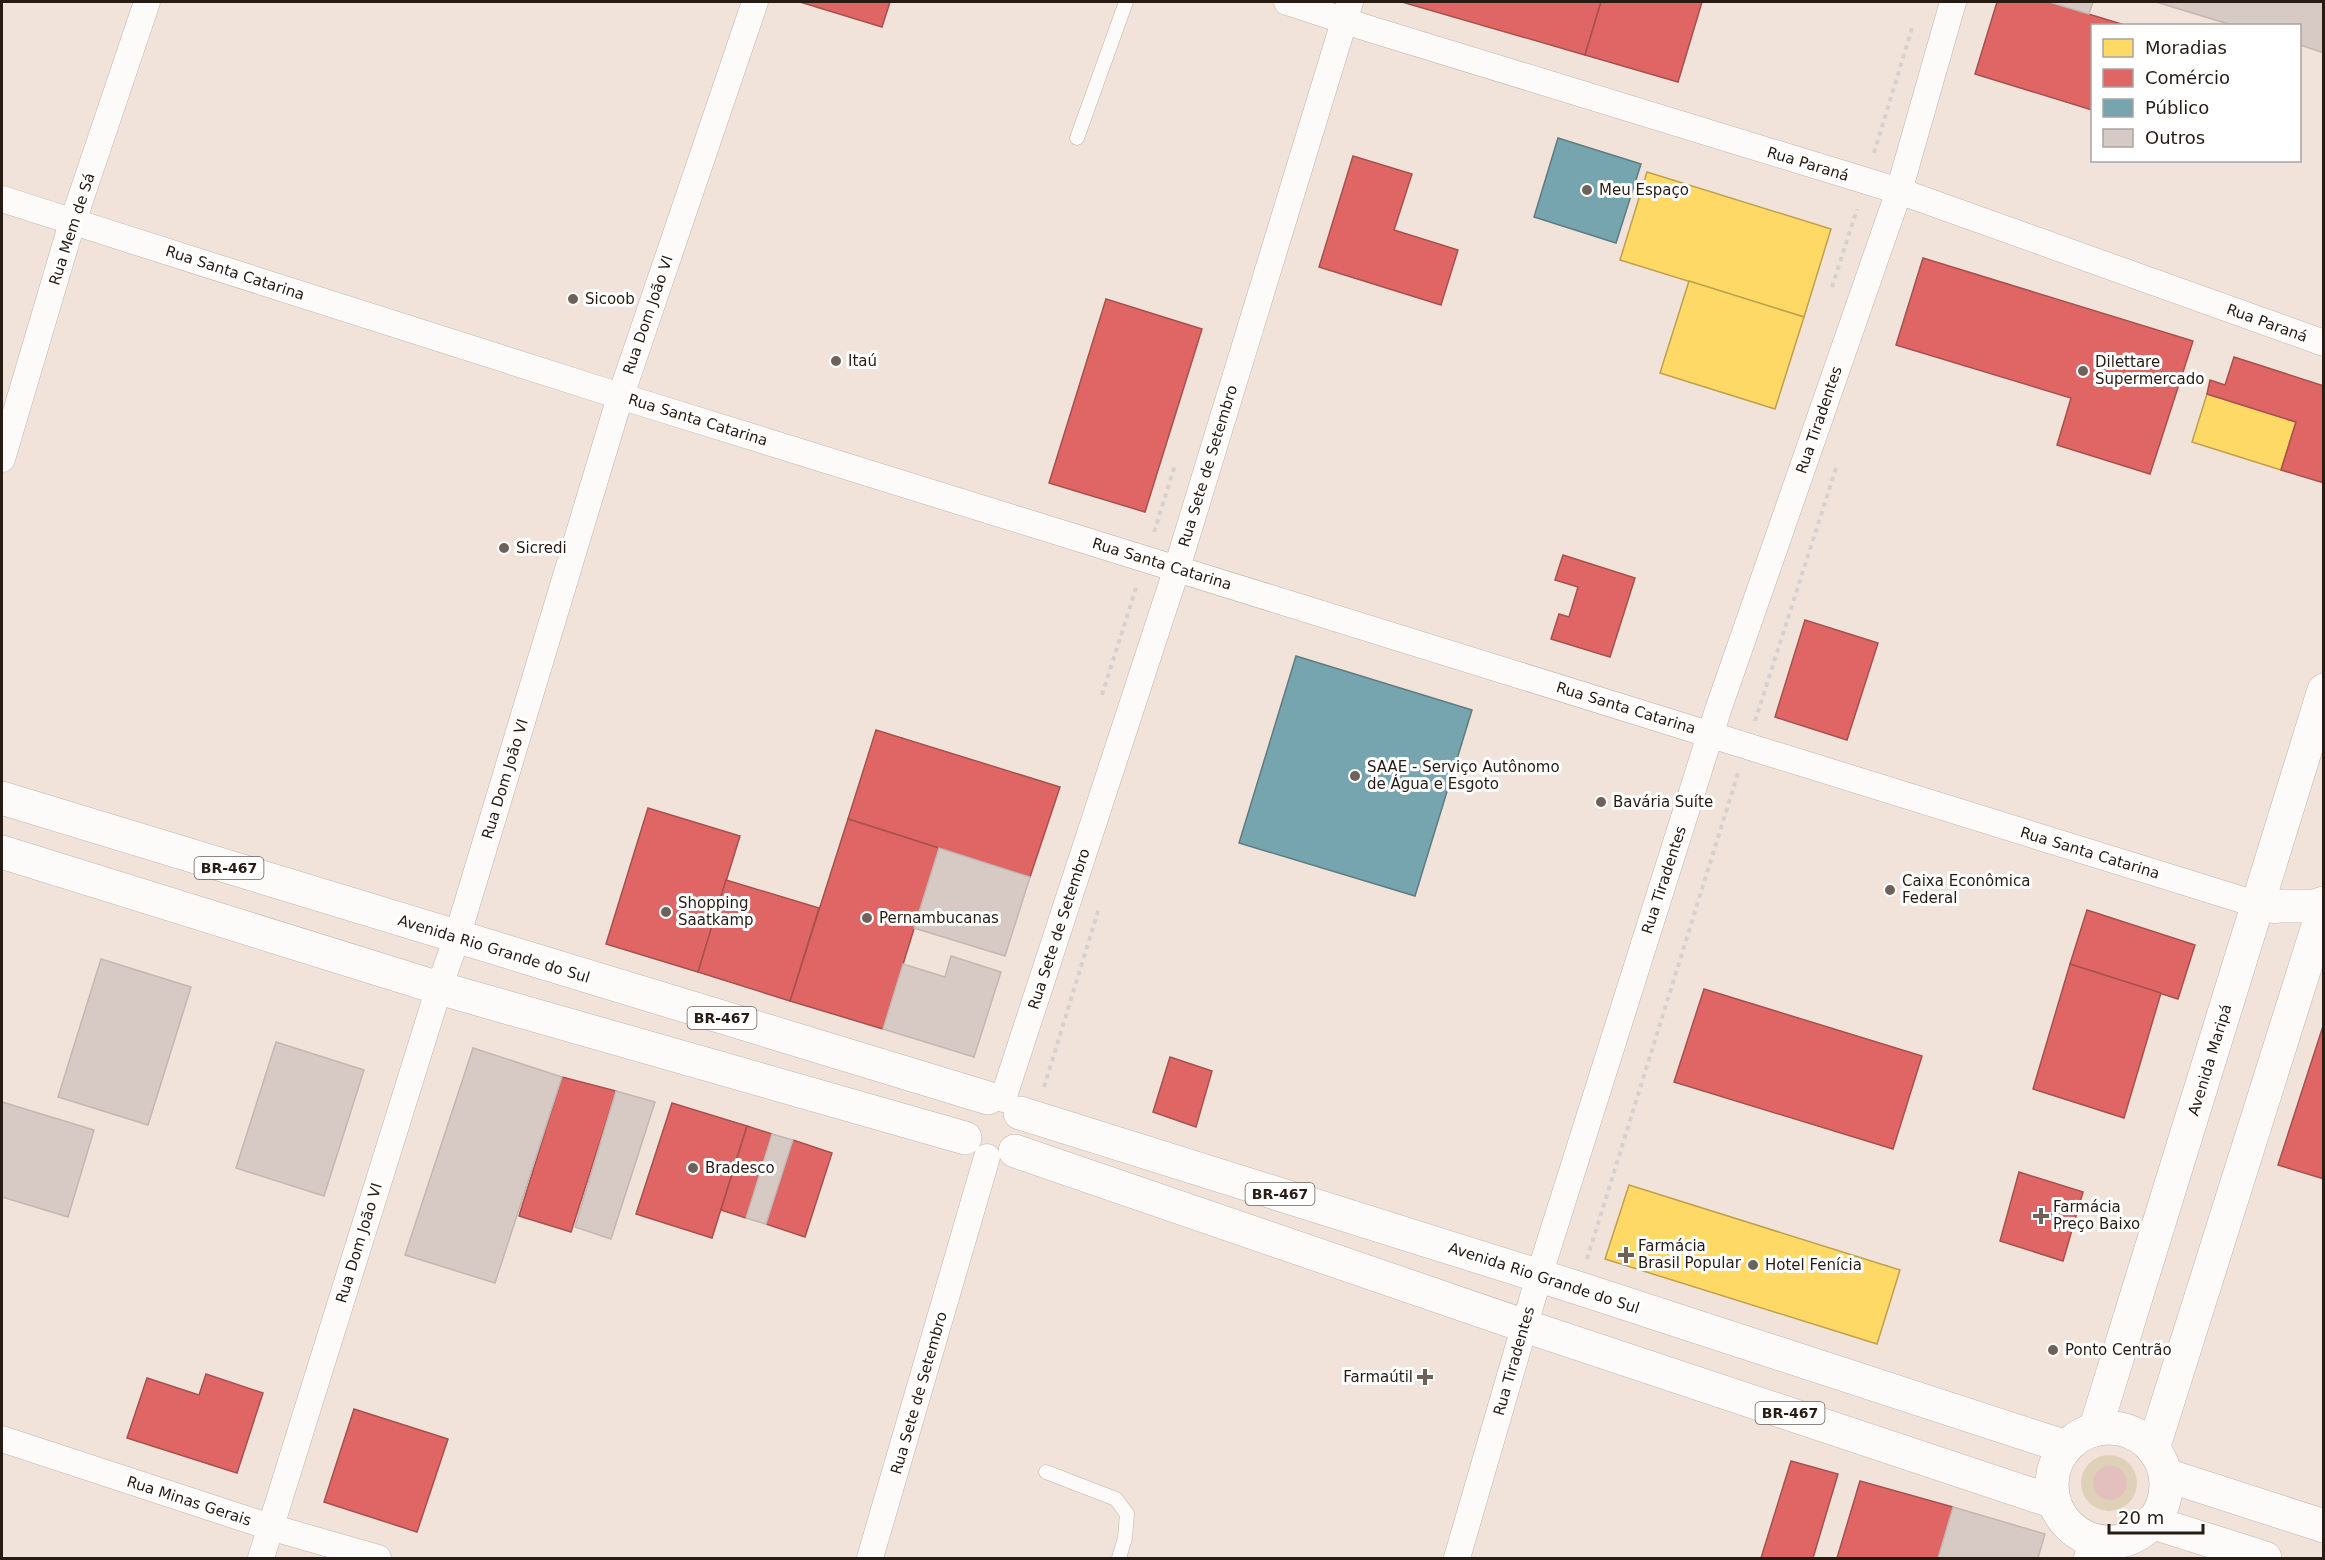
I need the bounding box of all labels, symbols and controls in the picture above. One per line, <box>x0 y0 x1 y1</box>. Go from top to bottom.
legend <box>2091 24 2301 162</box>
text: Moradias <box>2145 37 2227 58</box>
text: Comércio <box>2145 67 2230 88</box>
text: Público <box>2145 97 2209 118</box>
text: Outros <box>2145 127 2205 148</box>
street label: Rua Paraná <box>1765 143 1851 185</box>
street label: Rua Mem de Sá <box>45 171 99 287</box>
place label: Meu Espaço <box>1599 181 1689 199</box>
marker: Meu Espaço <box>1580 183 1594 197</box>
street label: Rua Santa Catarina <box>163 242 307 304</box>
street label: Rua Dom João VI <box>619 253 677 377</box>
place label: Sicoob <box>585 290 635 308</box>
marker: Sicoob <box>566 292 580 306</box>
street label: Rua Paraná <box>2224 300 2310 346</box>
place label: Itaú <box>848 352 877 370</box>
place label: Dilettare Supermercado <box>2095 353 2205 388</box>
marker: Itaú <box>829 354 843 368</box>
street label: Rua Tiradentes <box>1792 364 1846 476</box>
marker: Dilettare Supermercado <box>2076 364 2090 378</box>
street label: Rua Sete de Setembro <box>1175 383 1241 549</box>
street label: Rua Santa Catarina <box>626 390 770 450</box>
street label: Rua Santa Catarina <box>1090 534 1234 594</box>
place label: Sicredi <box>516 539 567 557</box>
marker: Sicredi <box>497 541 511 555</box>
street label: Rua Santa Catarina <box>1554 678 1698 738</box>
street label: Rua Dom João VI <box>478 717 532 841</box>
place label: SAAE - Serviço Autônomo de Água e Esgoto <box>1367 758 1560 793</box>
marker: SAAE - Serviço Autônomo de Água e Esgoto <box>1348 769 1362 783</box>
place label: Bavária Suíte <box>1613 793 1713 811</box>
marker: Bavária Suíte <box>1594 795 1608 809</box>
street label: Rua Tiradentes <box>1638 823 1690 936</box>
street label: Rua Santa Catarina <box>2018 823 2162 883</box>
street label: Rua Sete de Setembro <box>1024 846 1094 1012</box>
road number: BR-467 <box>194 857 264 879</box>
place label: Caixa Econômica Federal <box>1902 872 2030 907</box>
marker: Caixa Econômica Federal <box>1883 883 1897 897</box>
place label: Shopping Saatkamp <box>678 894 754 929</box>
marker: Shopping Saatkamp <box>659 905 673 919</box>
place label: Pernambucanas <box>879 909 999 927</box>
street label: Avenida Rio Grande do Sul <box>396 911 592 987</box>
marker: Pernambucanas <box>860 911 874 925</box>
street label: Avenida Maripá <box>2184 1002 2236 1118</box>
road number: BR-467 <box>688 1007 756 1029</box>
place label: Bradesco <box>705 1159 775 1177</box>
marker: Bradesco <box>686 1161 700 1175</box>
street label: Rua Dom João VI <box>332 1181 386 1305</box>
road number: BR-467 <box>1246 1183 1314 1205</box>
place label: Farmácia Preço Baixo <box>2053 1198 2140 1233</box>
marker: Farmácia Preço Baixo <box>2034 1209 2048 1223</box>
place label: Farmácia Brasil Popular <box>1638 1237 1742 1272</box>
street label: Avenida Rio Grande do Sul <box>1446 1239 1642 1317</box>
marker: Farmácia Brasil Popular <box>1619 1248 1633 1262</box>
place label: Hotel Fenícia <box>1765 1256 1862 1274</box>
marker: Hotel Fenícia <box>1746 1258 1760 1272</box>
street label: Rua Tiradentes <box>1490 1304 1538 1418</box>
street label: Rua Sete de Setembro <box>887 1310 951 1476</box>
place label: Ponto Centrão <box>2065 1341 2172 1359</box>
marker: Ponto Centrão <box>2046 1343 2060 1357</box>
place label: Farmaútil <box>1343 1368 1413 1386</box>
marker: Farmaútil <box>1418 1370 1432 1384</box>
road number: BR-467 <box>1756 1402 1824 1424</box>
street label: Rua Minas Gerais <box>124 1472 254 1530</box>
scale bar <box>2109 1497 2204 1535</box>
text: 20 m <box>2118 1507 2164 1528</box>

